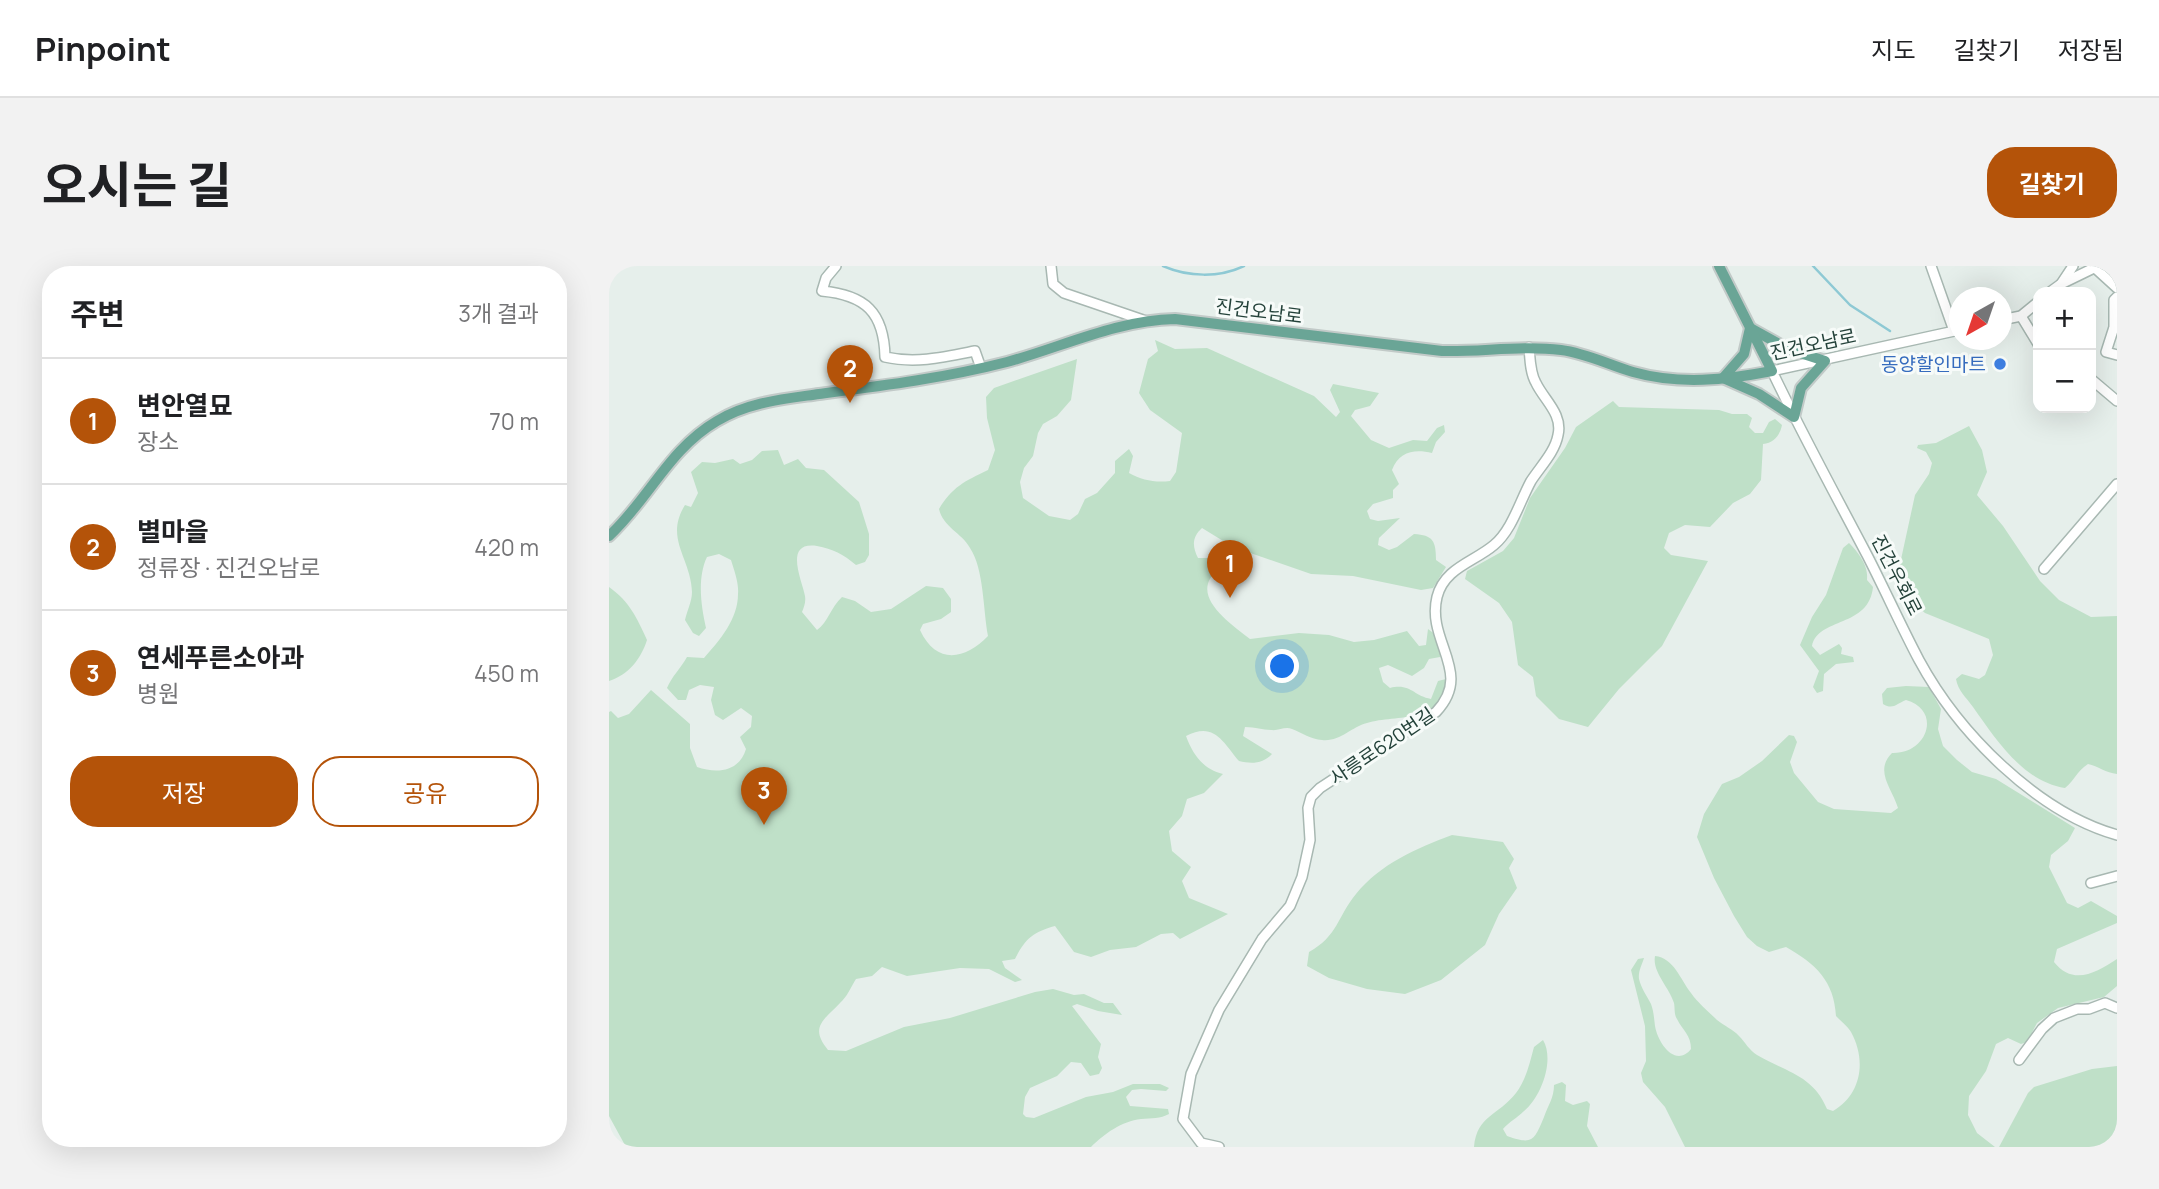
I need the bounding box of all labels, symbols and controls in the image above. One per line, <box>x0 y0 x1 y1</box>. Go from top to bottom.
text: Pinpoint <box>35 26 171 71</box>
text: 지도 <box>1871 33 1916 66</box>
text: 길찾기 <box>1954 33 2020 66</box>
text: 저장됨 <box>2058 33 2124 66</box>
button: 길찾기 <box>1987 147 2117 218</box>
text: 오시는 길 <box>42 151 232 218</box>
north arrow <box>1949 287 2012 350</box>
map controls <box>2033 287 2096 413</box>
button: + <box>2033 287 2096 350</box>
text: 주변 <box>70 293 125 334</box>
street label: 진건오남로 <box>1214 293 1304 329</box>
text: 3개 결과 <box>458 297 539 329</box>
street label: 진건오남로 <box>1768 322 1858 366</box>
pin: 2 <box>827 345 873 403</box>
button: − <box>2033 350 2096 413</box>
place label: 동양할인마트 <box>1881 351 1986 377</box>
marker: 동양할인마트 <box>1992 356 2008 372</box>
text: 변안열묘 <box>137 387 233 423</box>
text: 1 <box>88 405 98 437</box>
text: 70 m <box>489 405 539 437</box>
text: 장소 <box>137 425 179 457</box>
text: 별마을 <box>137 513 209 549</box>
street label: 진건우회로 <box>1866 530 1928 620</box>
text: 2 <box>86 531 100 563</box>
text: 420 m <box>474 531 539 563</box>
pin: 1 <box>1207 540 1253 598</box>
text: 정류장 · 진건오남로 <box>137 551 321 583</box>
text: 연세푸른소아과 <box>137 639 304 675</box>
your location <box>1265 649 1299 683</box>
text: 3 <box>86 657 100 689</box>
text: 450 m <box>474 657 539 689</box>
text: 병원 <box>137 677 179 709</box>
street label: 사릉로620번길 <box>1324 701 1440 791</box>
button: 저장 <box>70 756 298 827</box>
button: 공유 <box>312 756 539 827</box>
pin: 3 <box>741 767 787 825</box>

